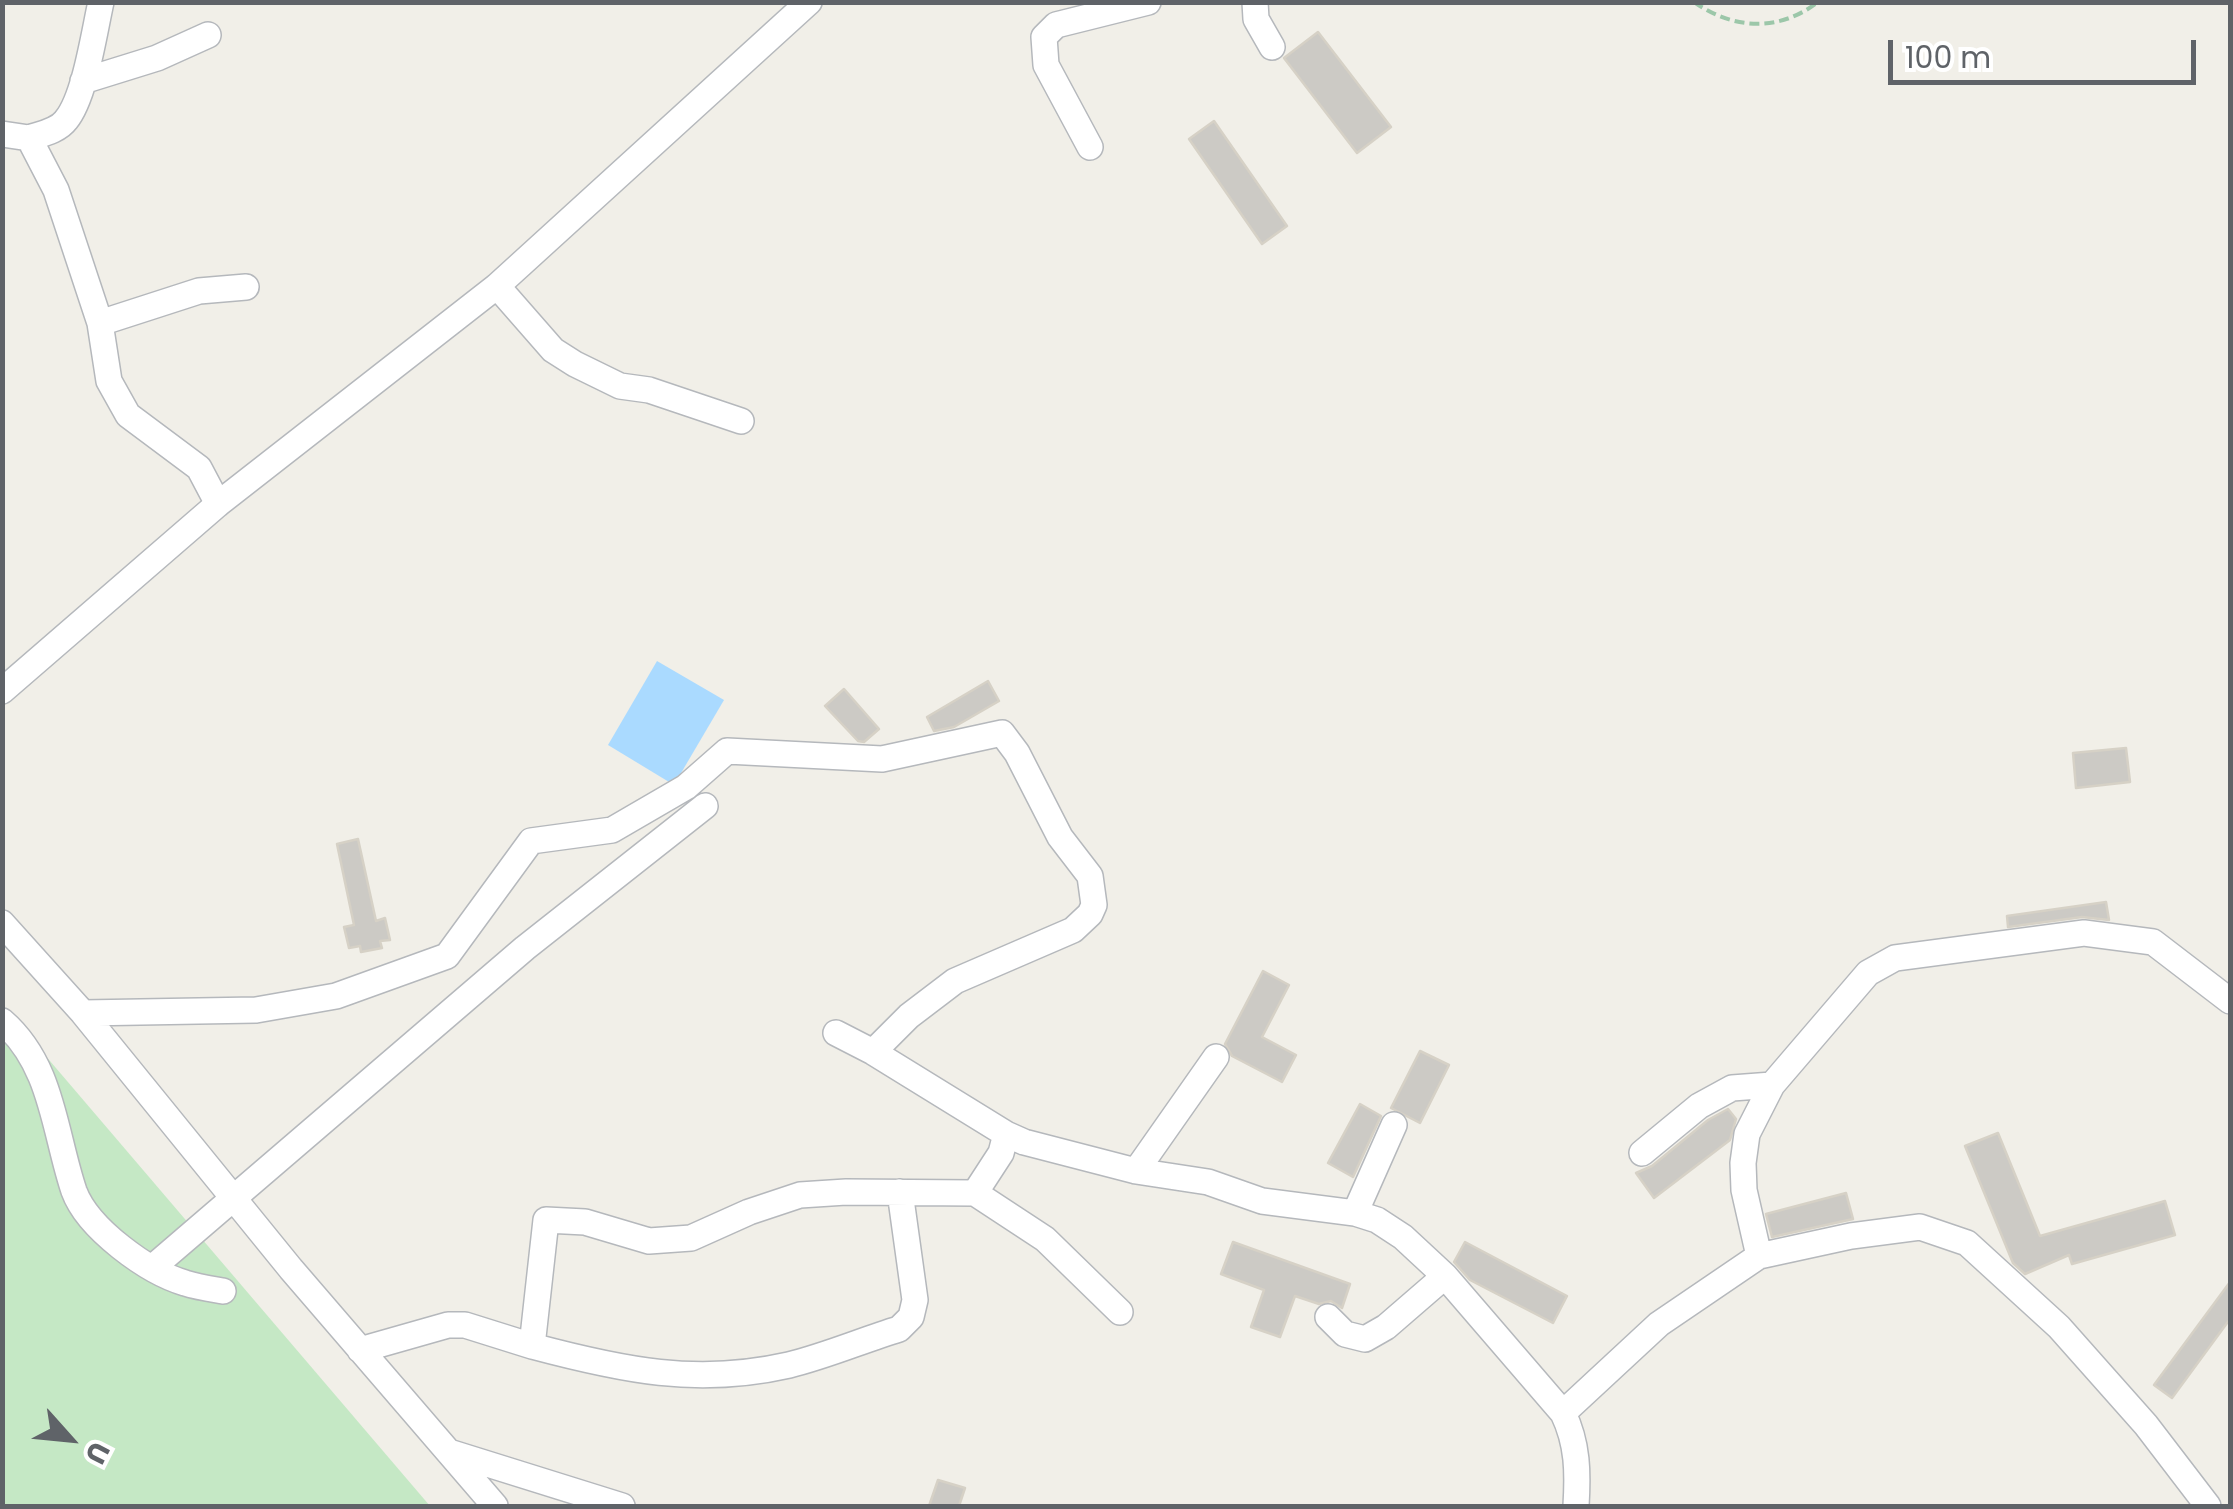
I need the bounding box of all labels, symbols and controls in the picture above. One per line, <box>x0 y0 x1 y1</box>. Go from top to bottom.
scale bar <box>1893 20 2200 82</box>
text: 100 m <box>1905 36 1991 79</box>
north arrow <box>20 1389 120 1489</box>
text: U <box>75 1435 119 1470</box>

